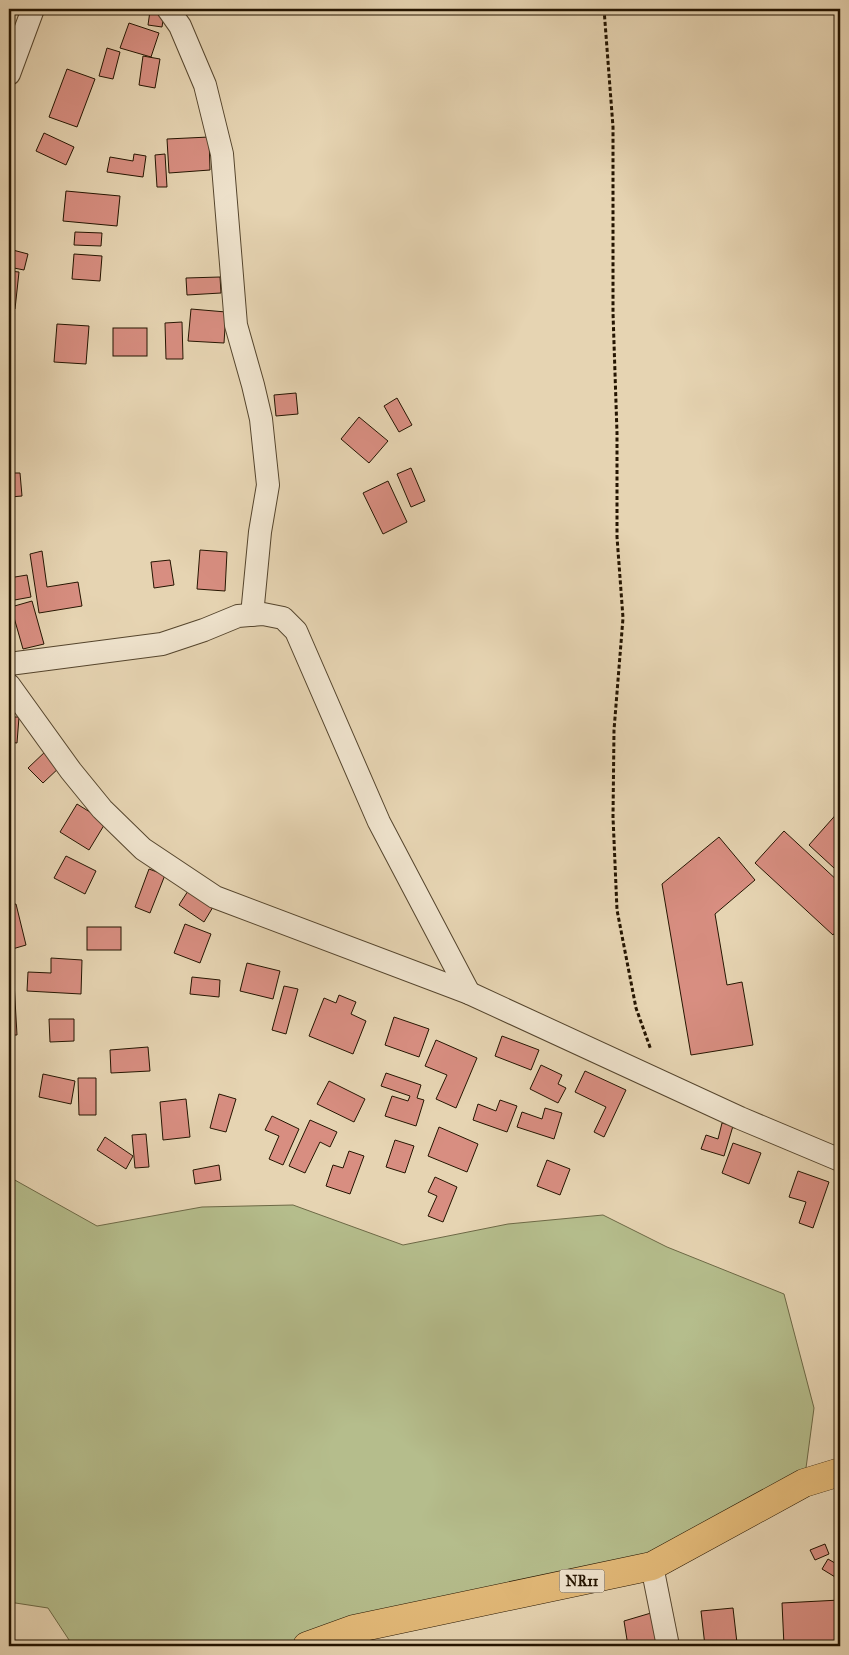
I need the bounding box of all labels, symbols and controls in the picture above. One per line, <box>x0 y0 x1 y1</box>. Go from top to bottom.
road number: NR11 <box>560 1570 604 1592</box>

